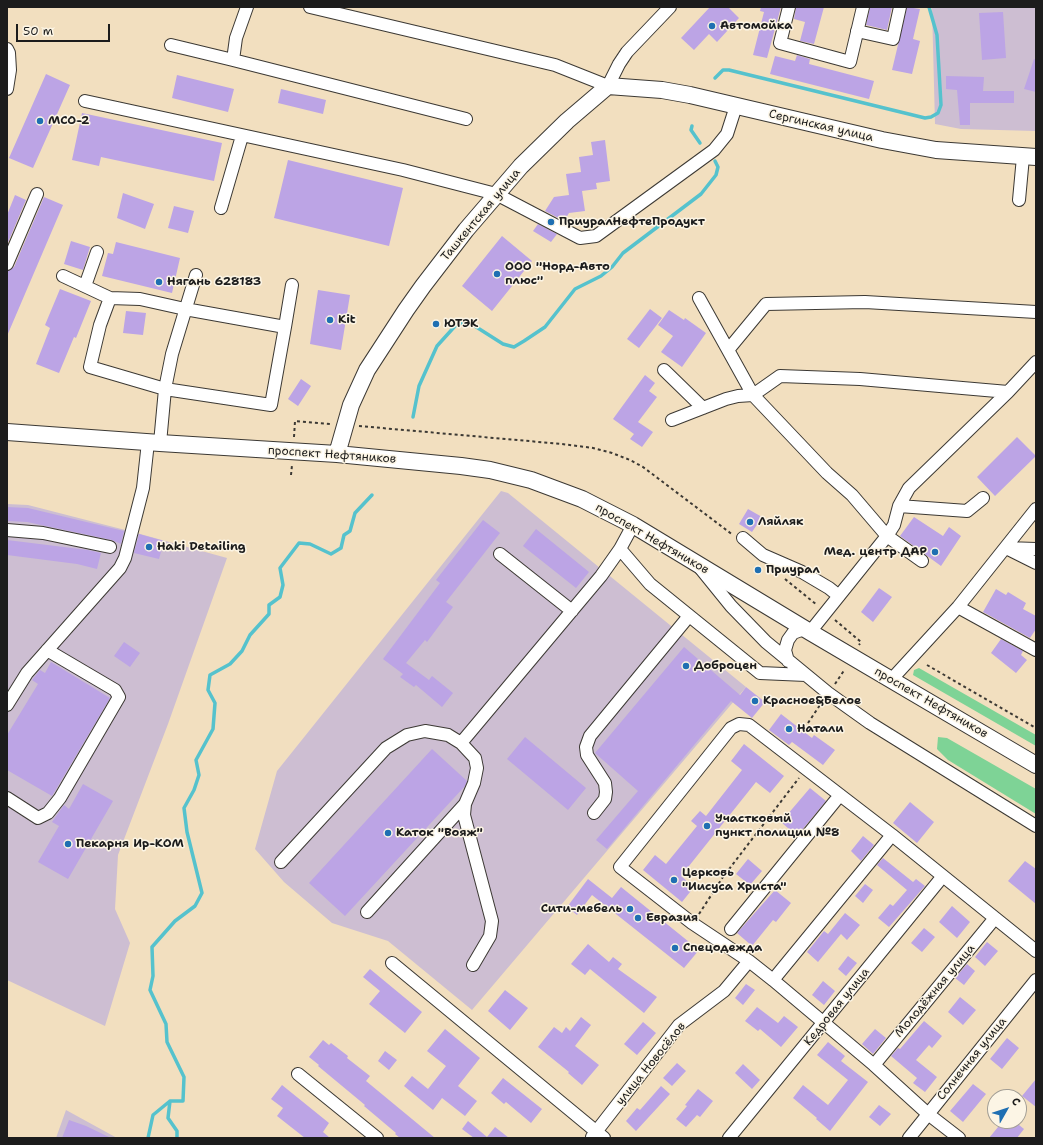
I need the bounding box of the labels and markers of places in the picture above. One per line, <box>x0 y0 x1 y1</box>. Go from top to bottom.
place label: Автомойка <box>720 19 792 33</box>
marker: Автомойка <box>707 21 717 31</box>
place label: МСО-2 <box>48 114 89 128</box>
marker: МСО-2 <box>35 116 45 126</box>
place label: ПриуралНефтеПродукт <box>559 215 705 229</box>
marker: ПриуралНефтеПродукт <box>546 217 556 227</box>
place label: ООО ''Норд-Авто плюс'' <box>505 260 610 288</box>
marker: ООО ''Норд-Авто плюс'' <box>492 269 502 279</box>
place label: Нягань 628183 <box>167 275 261 289</box>
marker: Нягань 628183 <box>154 277 164 287</box>
place label: Kit <box>338 313 356 327</box>
marker: Kit <box>325 315 335 325</box>
place label: ЮТЭК <box>444 317 478 331</box>
marker: ЮТЭК <box>431 319 441 329</box>
place label: Ляйляк <box>758 515 804 529</box>
marker: Ляйляк <box>745 517 755 527</box>
place label: Haki Detailing <box>157 540 246 554</box>
marker: Haki Detailing <box>144 542 154 552</box>
place label: Мед. центр ДАР <box>824 545 927 559</box>
marker: Мед. центр ДАР <box>930 547 940 557</box>
place label: Приурал <box>766 563 820 577</box>
marker: Приурал <box>753 565 763 575</box>
place label: Доброцен <box>694 659 757 673</box>
marker: Доброцен <box>681 661 691 671</box>
place label: Красное&Белое <box>763 694 861 708</box>
marker: Красное&Белое <box>750 696 760 706</box>
place label: Натали <box>797 722 844 736</box>
marker: Натали <box>784 724 794 734</box>
place label: Участковый пункт полиции №8 <box>715 812 839 840</box>
marker: Участковый пункт полиции №8 <box>702 821 712 831</box>
place label: Каток "Вояж" <box>396 826 483 840</box>
marker: Каток "Вояж" <box>383 828 393 838</box>
place label: Пекарня Ир-КОМ <box>76 837 184 851</box>
marker: Пекарня Ир-КОМ <box>63 839 73 849</box>
place label: Церковь "Иисуса Христа" <box>682 866 787 894</box>
marker: Церковь "Иисуса Христа" <box>669 875 679 885</box>
place label: Сити-мебель <box>541 902 622 916</box>
marker: Сити-мебель <box>625 904 635 914</box>
place label: Евразия <box>646 911 698 925</box>
marker: Евразия <box>633 913 643 923</box>
place label: Спецодежда <box>683 941 762 955</box>
marker: Спецодежда <box>670 943 680 953</box>

